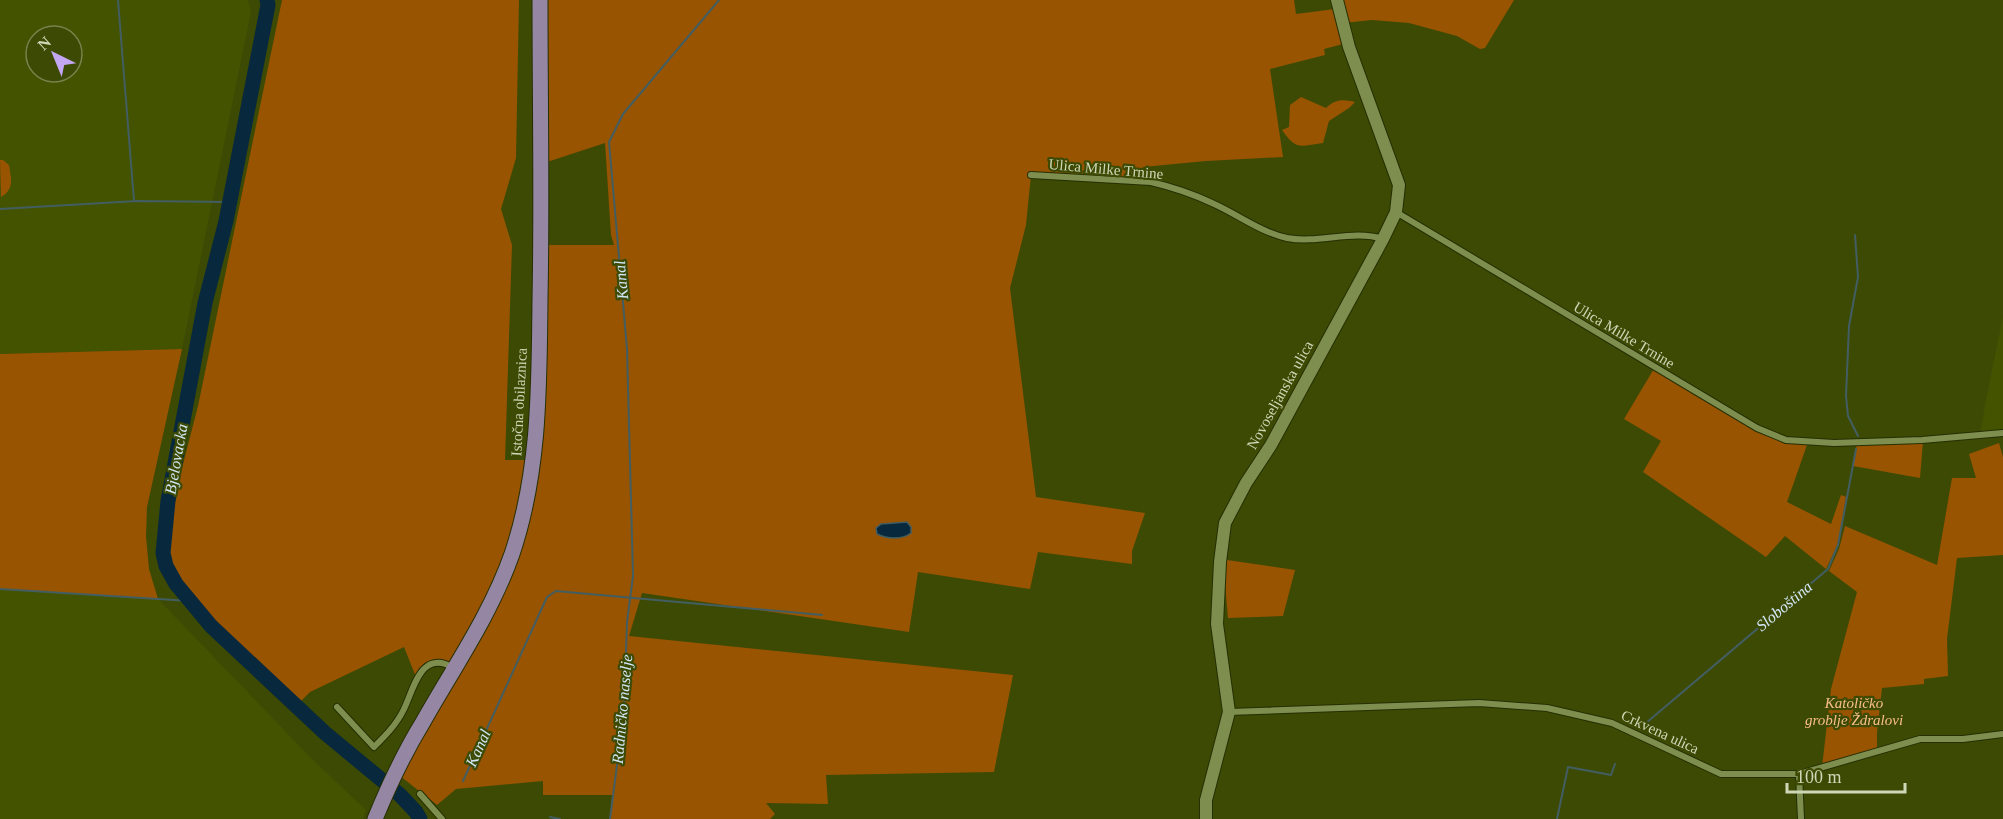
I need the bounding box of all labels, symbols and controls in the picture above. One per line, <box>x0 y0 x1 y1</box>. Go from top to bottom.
north arrow <box>24 24 84 84</box>
text: N <box>34 33 54 54</box>
street label: Ulica Milke Trnine <box>1048 156 1164 182</box>
water label: Kanal <box>611 259 631 301</box>
street label: Ulica Milke Trnine <box>1571 299 1678 372</box>
street label: Novoseljanska ulica <box>1244 338 1317 452</box>
street label: Istočna obilaznica <box>508 347 530 457</box>
water label: Bjelovacka <box>161 423 192 496</box>
water label: Sloboština <box>1753 578 1815 634</box>
water label: Radničko naselje <box>609 654 636 765</box>
park label: Katoličko groblje Ždralovi <box>1805 695 1903 728</box>
street label: Crkvena ulica <box>1619 707 1702 757</box>
water label: Kanal <box>462 726 494 770</box>
scale bar <box>1787 756 1906 794</box>
text: 100 m <box>1796 767 1842 787</box>

